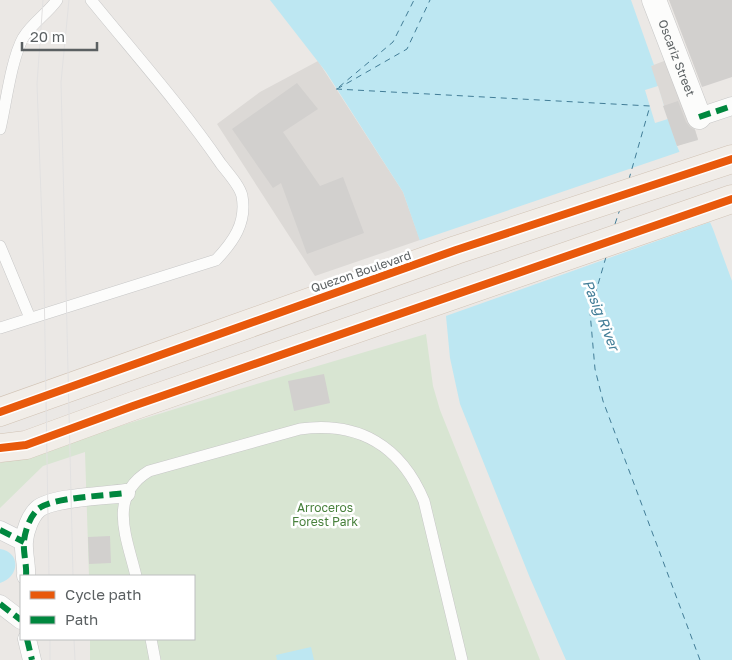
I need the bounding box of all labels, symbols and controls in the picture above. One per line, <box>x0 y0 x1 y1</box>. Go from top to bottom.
street label: Oscariz Street <box>655 17 698 98</box>
scale bar <box>22 20 98 52</box>
text: 20 m <box>30 27 65 45</box>
street label: Quezon Boulevard <box>309 247 413 296</box>
water label: Pasig River <box>580 277 624 355</box>
park label: Arroceros Forest Park <box>292 500 358 529</box>
legend <box>20 575 195 640</box>
text: Cycle path <box>65 585 141 603</box>
text: Path <box>65 610 98 628</box>

